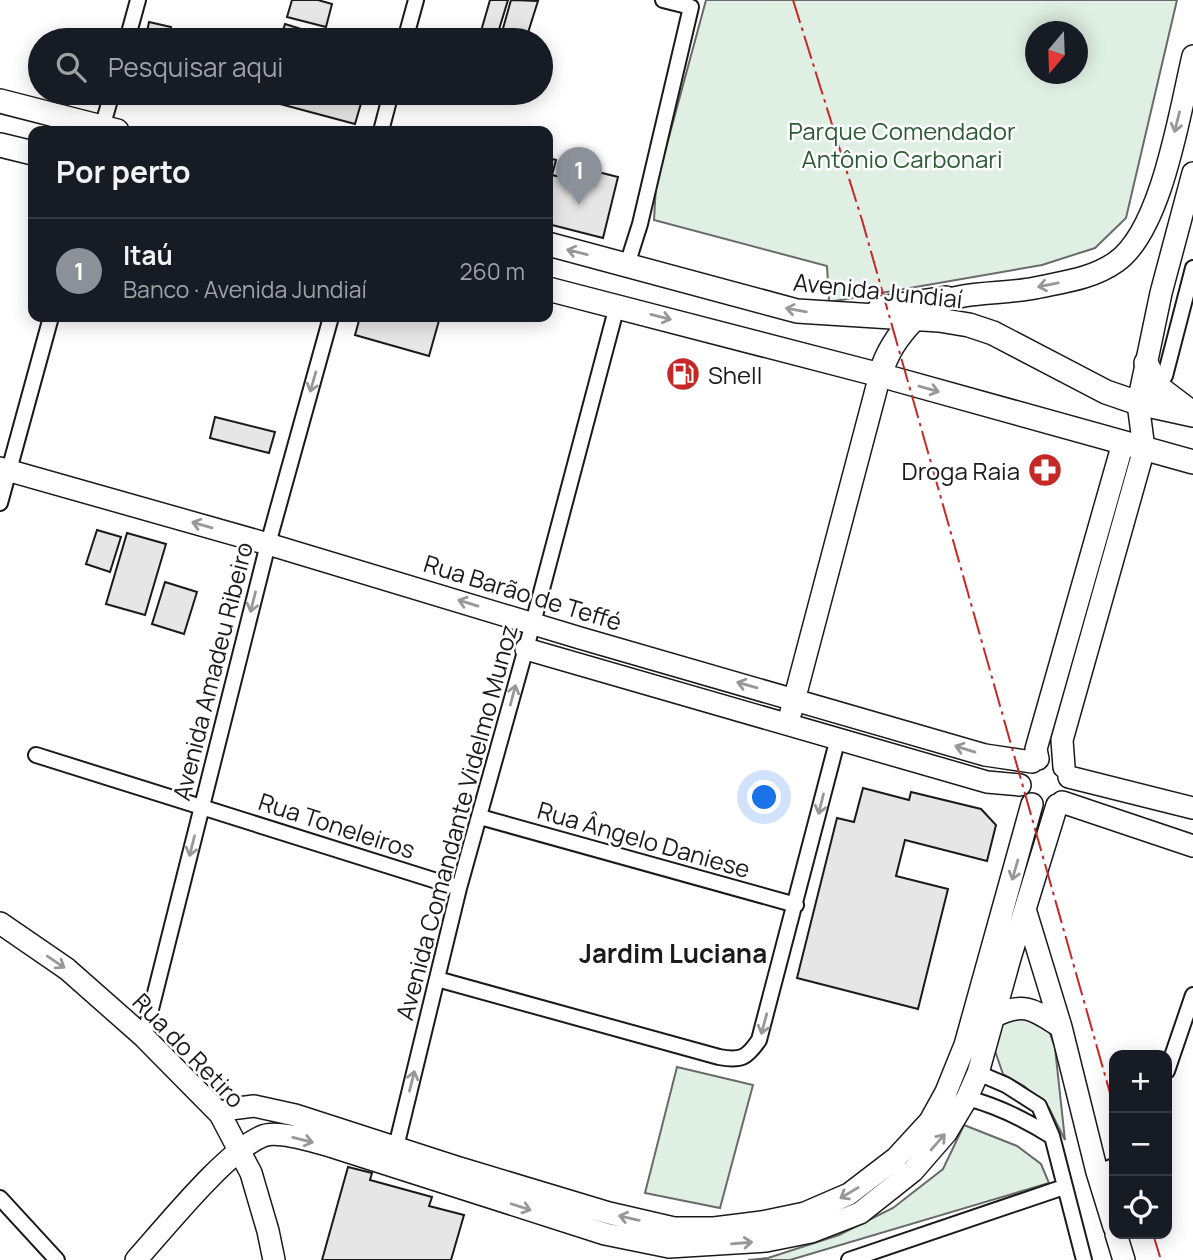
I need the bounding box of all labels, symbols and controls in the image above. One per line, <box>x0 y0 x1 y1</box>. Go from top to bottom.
north arrow <box>1025 21 1088 84</box>
search box <box>28 28 553 105</box>
icon: search <box>52 48 90 86</box>
text: Pesquisar aqui <box>108 49 283 85</box>
one-way arrow <box>1170 111 1183 133</box>
park label: Parque Comendador Antônio Carbonari <box>788 114 1016 175</box>
pin: 1 <box>556 147 602 205</box>
text: Por perto <box>56 151 191 192</box>
text: Itaú <box>123 237 173 273</box>
one-way arrow <box>566 245 588 258</box>
text: 1 <box>74 255 84 287</box>
text: 260 m <box>459 255 525 287</box>
street label: Avenida Jundiaí <box>792 265 965 315</box>
text: Banco · Avenida Jundiaí <box>123 273 367 305</box>
one-way arrow <box>1037 279 1060 293</box>
one-way arrow <box>785 303 808 316</box>
one-way arrow <box>650 311 672 324</box>
fuel station icon: Shell <box>664 355 702 393</box>
place label: Shell <box>708 358 762 391</box>
one-way arrow <box>305 371 318 393</box>
one-way arrow <box>917 383 939 396</box>
pharmacy icon: Droga Raia <box>1026 451 1064 489</box>
place label: Droga Raia <box>902 454 1020 487</box>
one-way arrow <box>191 518 213 531</box>
street label: Avenida Amadeu Ribeiro <box>164 538 260 804</box>
street label: Rua Barão de Teffé <box>420 546 626 638</box>
one-way arrow <box>246 590 259 613</box>
one-way arrow <box>457 596 479 609</box>
street label: Avenida Comandante Videlmo Munoz <box>387 620 525 1024</box>
one-way arrow <box>736 677 758 690</box>
one-way arrow <box>507 684 520 707</box>
one-way arrow <box>954 741 976 754</box>
your location <box>747 780 781 814</box>
street label: Rua Toneleiros <box>255 784 419 866</box>
one-way arrow <box>814 792 827 815</box>
street label: Rua Ângelo Daniese <box>534 793 754 885</box>
one-way arrow <box>185 834 198 857</box>
one-way arrow <box>1008 859 1021 881</box>
district label: Jardim Luciana <box>579 935 767 971</box>
one-way arrow <box>46 955 66 969</box>
street label: Rua do Retiro <box>126 985 252 1115</box>
one-way arrow <box>756 1013 769 1035</box>
map controls <box>1109 1050 1172 1239</box>
button: + <box>1109 1050 1172 1113</box>
one-way arrow <box>406 1070 419 1093</box>
button: − <box>1109 1113 1172 1176</box>
one-way arrow <box>930 1133 946 1151</box>
one-way arrow <box>292 1134 314 1147</box>
button: locate <box>1109 1176 1172 1239</box>
one-way arrow <box>839 1186 859 1200</box>
one-way arrow <box>509 1201 531 1214</box>
one-way arrow <box>618 1211 641 1224</box>
one-way arrow <box>731 1236 753 1249</box>

